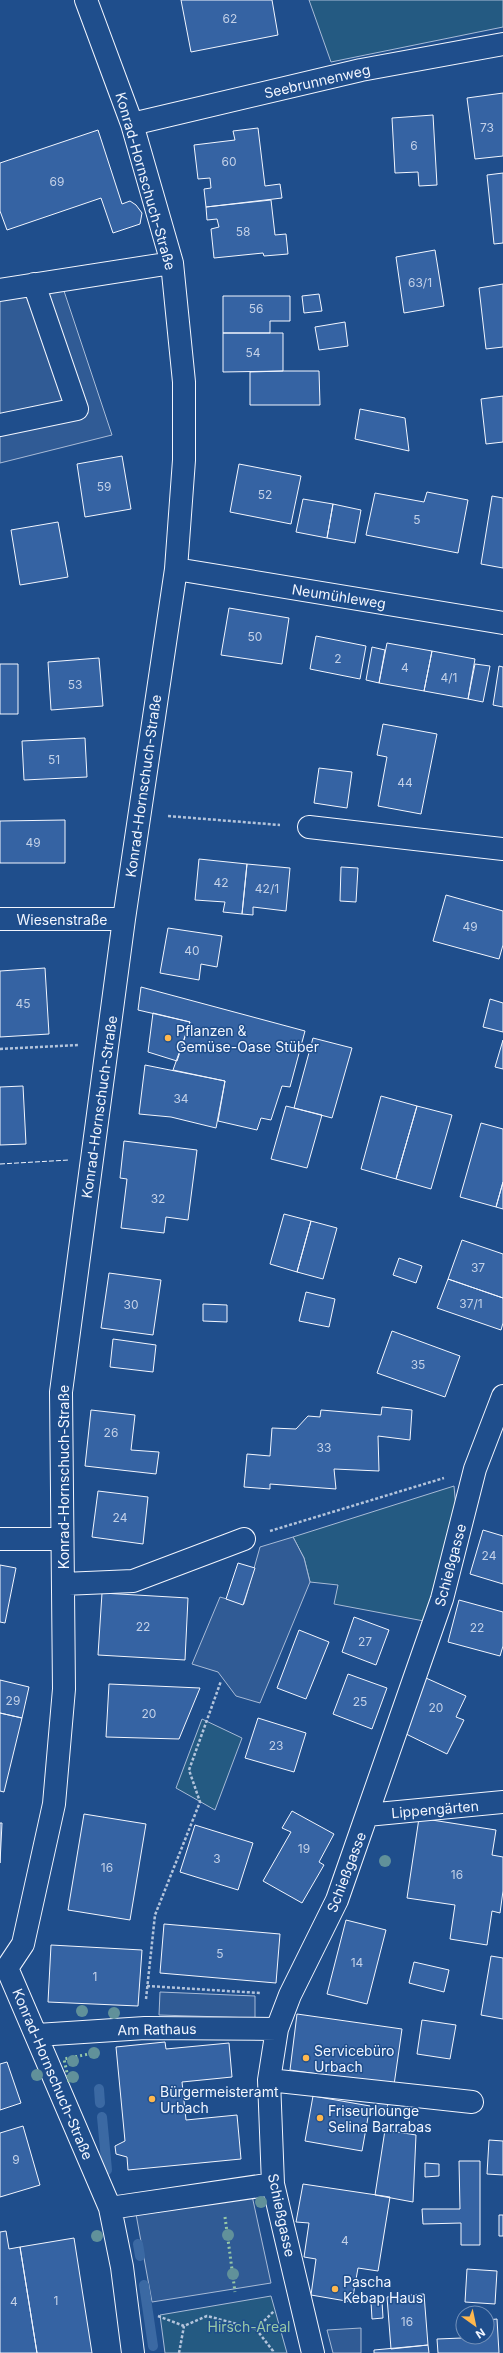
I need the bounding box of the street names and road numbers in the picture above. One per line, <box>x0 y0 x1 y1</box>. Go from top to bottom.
street label: Seebrunnenweg <box>262 61 372 101</box>
street label: Konrad-Hornschuch-Straße <box>112 90 180 272</box>
street label: Neumühleweg <box>291 580 387 612</box>
street label: Konrad-Hornschuch-Straße <box>122 694 164 878</box>
street label: Wiesenstraße <box>16 911 108 928</box>
street label: Konrad-Hornschuch-Straße <box>78 1015 120 1199</box>
street label: Konrad-Hornschuch-Straße <box>55 1385 72 1569</box>
street label: Schießgasse <box>431 1522 469 1608</box>
street label: Lippengärten <box>391 1797 479 1821</box>
street label: Schießgasse <box>323 1829 369 1915</box>
street label: Konrad-Hornschuch-Straße <box>9 1986 97 2162</box>
street label: Am Rathaus <box>117 2020 197 2038</box>
street label: Schießgasse <box>265 2172 299 2258</box>

